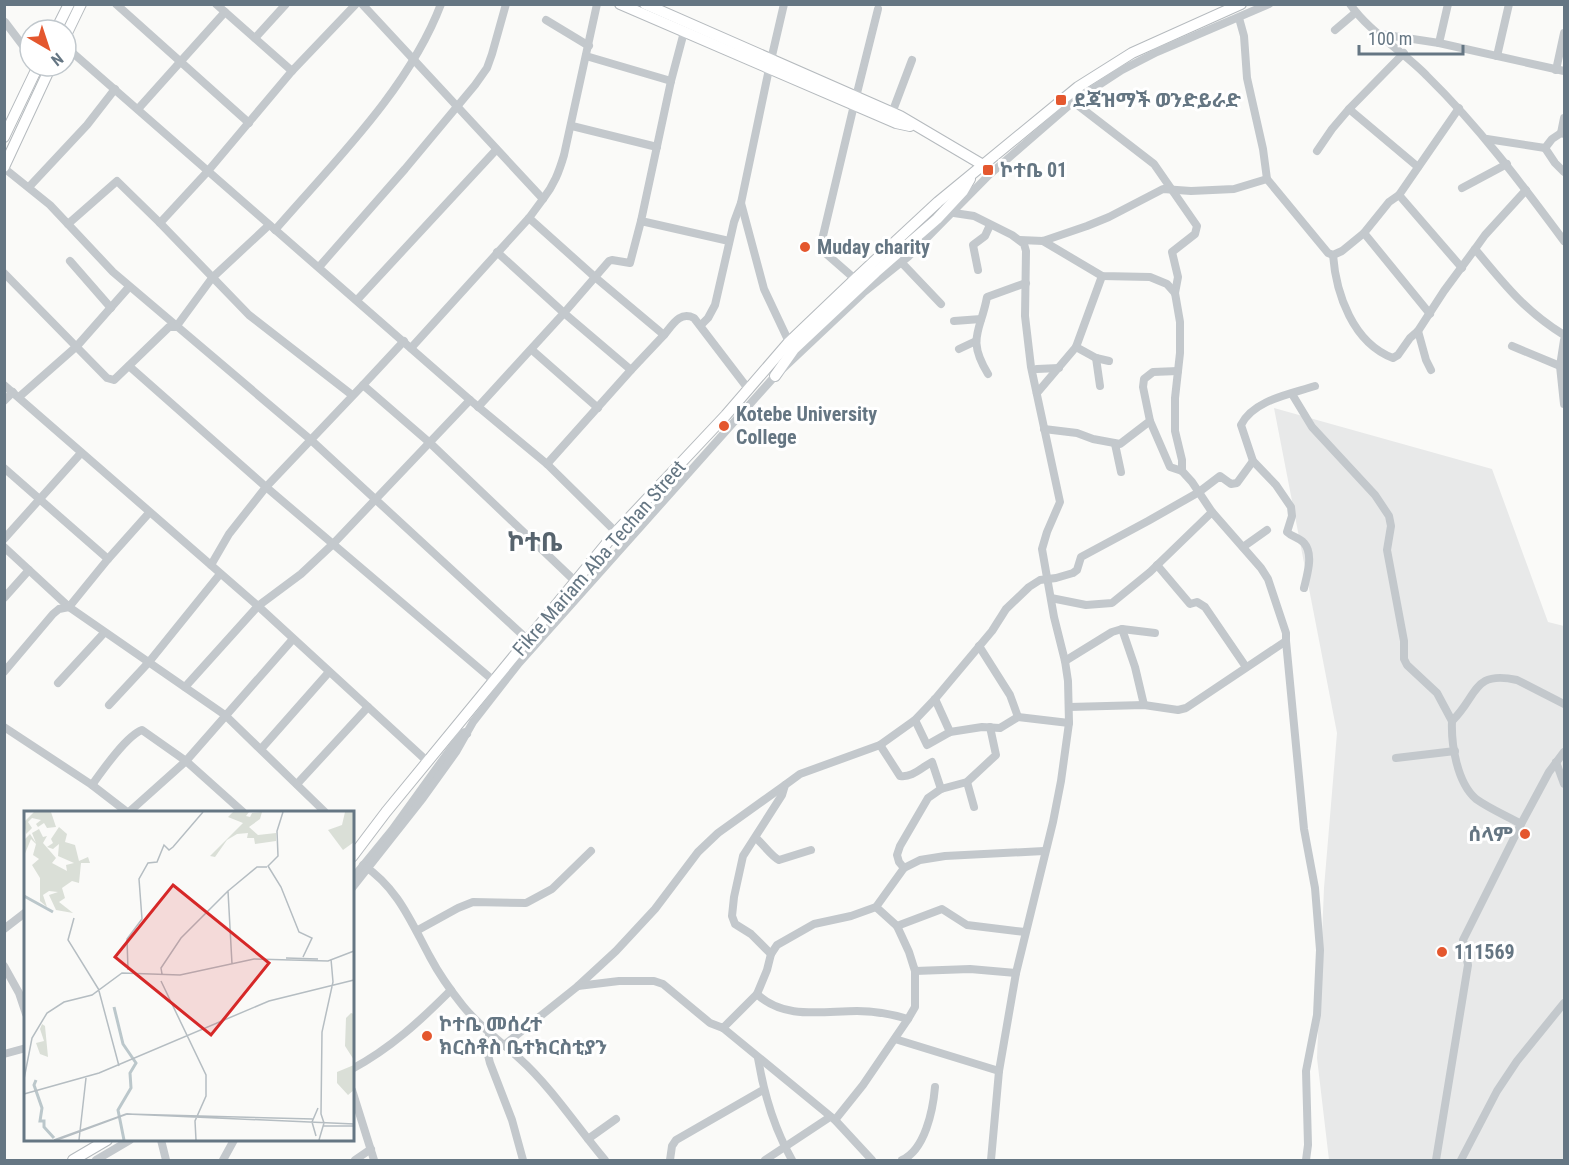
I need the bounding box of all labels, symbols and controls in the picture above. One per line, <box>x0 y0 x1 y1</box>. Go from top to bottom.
north arrow <box>18 18 78 78</box>
scale bar <box>1359 18 1462 56</box>
text: 100 m <box>1368 28 1412 49</box>
text: N <box>47 49 67 70</box>
place label: ደጃዝማች ወንድይራድ <box>1073 88 1242 112</box>
marker: ደጃዝማች ወንድይራድ <box>1054 93 1068 107</box>
place label: ኮተቤ 01 <box>1000 158 1067 182</box>
marker: ኮተቤ 01 <box>981 163 995 177</box>
place label: Muday charity <box>817 235 930 259</box>
marker: Muday charity <box>798 240 812 254</box>
place label: Kotebe University College <box>736 402 877 449</box>
marker: Kotebe University College <box>717 419 731 433</box>
street label: Fikre Mariam Aba Techan Street <box>508 455 691 661</box>
district label: ኮተቤ <box>507 527 563 557</box>
inset map <box>24 811 354 1141</box>
place label: ሰላም <box>1468 822 1513 846</box>
marker: ሰላም <box>1518 827 1532 841</box>
place label: 111569 <box>1454 940 1515 964</box>
marker: 111569 <box>1435 945 1449 959</box>
place label: ኮተቤ መሰረተ ክርስቶስ ቤተክርስቲያን <box>439 1012 607 1059</box>
marker: ኮተቤ መሰረተ ክርስቶስ ቤተክርስቲያን <box>420 1029 434 1043</box>

